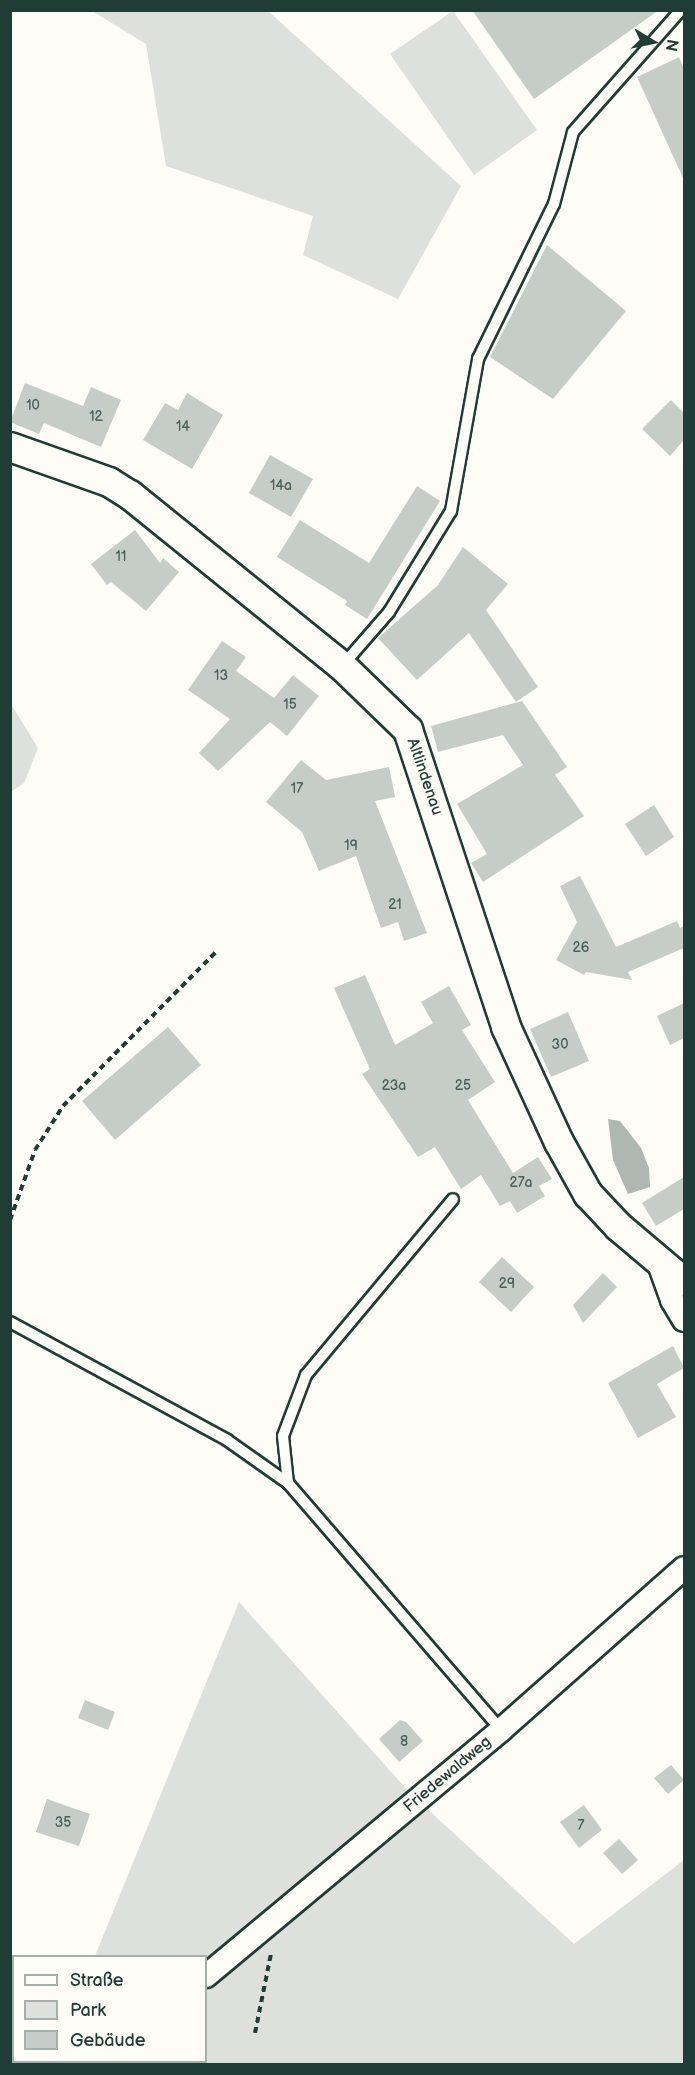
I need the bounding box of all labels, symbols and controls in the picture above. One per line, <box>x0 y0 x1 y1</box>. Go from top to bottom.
north arrow <box>623 12 683 72</box>
text: N <box>661 38 682 53</box>
house number: 10 <box>26 398 40 414</box>
house number: 12 <box>89 409 103 425</box>
house number: 14 <box>176 419 190 435</box>
house number: 14a <box>270 478 292 494</box>
house number: 11 <box>116 549 126 565</box>
house number: 13 <box>214 668 228 684</box>
house number: 15 <box>283 697 297 713</box>
street label: Altlindenau <box>402 736 446 818</box>
house number: 17 <box>291 781 303 797</box>
house number: 19 <box>344 838 358 854</box>
house number: 21 <box>388 897 402 913</box>
house number: 26 <box>573 940 589 956</box>
house number: 30 <box>552 1037 568 1053</box>
house number: 23a <box>382 1078 406 1094</box>
house number: 25 <box>455 1078 471 1094</box>
house number: 27a <box>509 1175 533 1191</box>
house number: 29 <box>499 1276 515 1292</box>
street label: Friedewaldweg <box>400 1733 496 1817</box>
house number: 8 <box>400 1734 408 1750</box>
house number: 35 <box>55 1815 71 1831</box>
house number: 7 <box>578 1818 584 1834</box>
legend <box>12 1955 207 2063</box>
text: Straße <box>70 1970 123 1991</box>
text: Park <box>70 2000 106 2021</box>
text: Gebäude <box>70 2030 146 2051</box>

